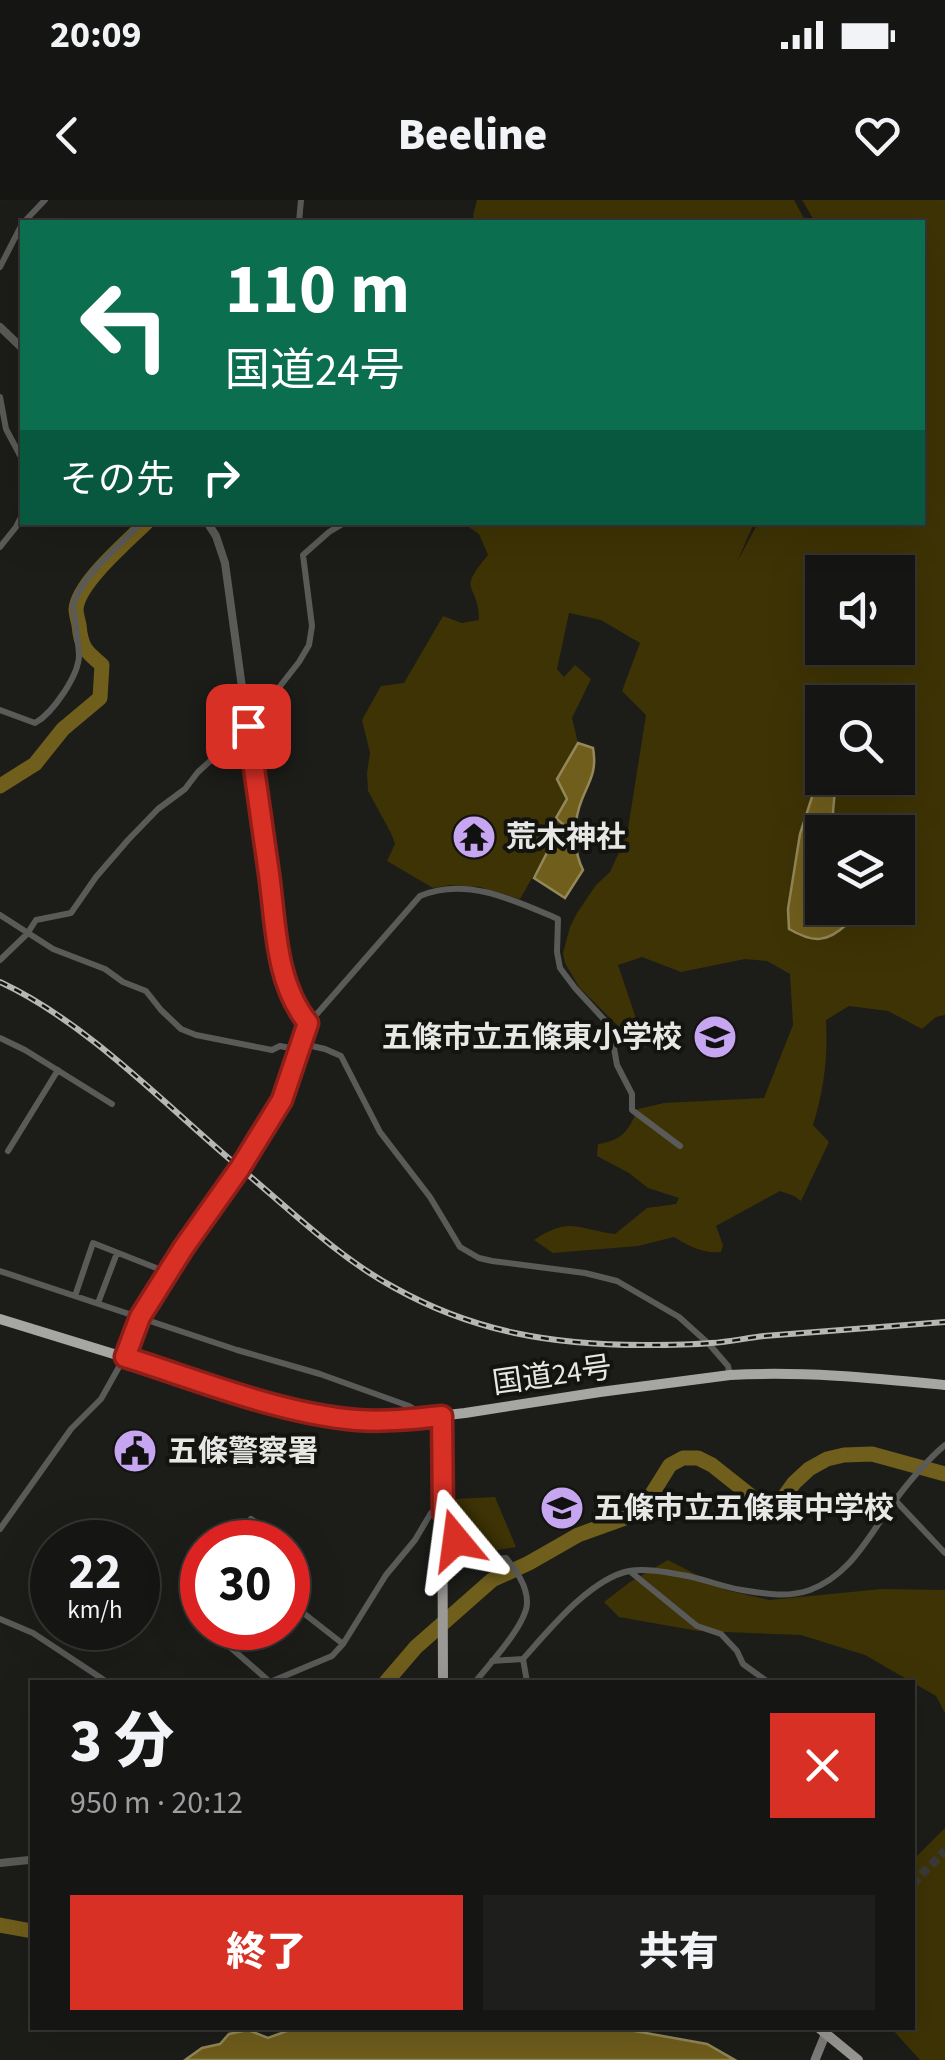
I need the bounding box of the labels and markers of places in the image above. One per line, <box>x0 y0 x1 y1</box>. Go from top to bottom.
pin <box>206 684 291 769</box>
temple icon: 荒木神社 <box>451 814 497 860</box>
place label: 荒木神社 <box>506 816 626 859</box>
school or university icon: 五條市立五條東小学校 <box>692 1014 738 1060</box>
place label: 五條市立五條東小学校 <box>382 1016 682 1059</box>
public building icon: 五條警察署 <box>112 1428 158 1474</box>
place label: 五條警察署 <box>168 1430 318 1473</box>
school or university icon: 五條市立五條東中学校 <box>539 1485 585 1531</box>
place label: 五條市立五條東中学校 <box>594 1487 894 1530</box>

